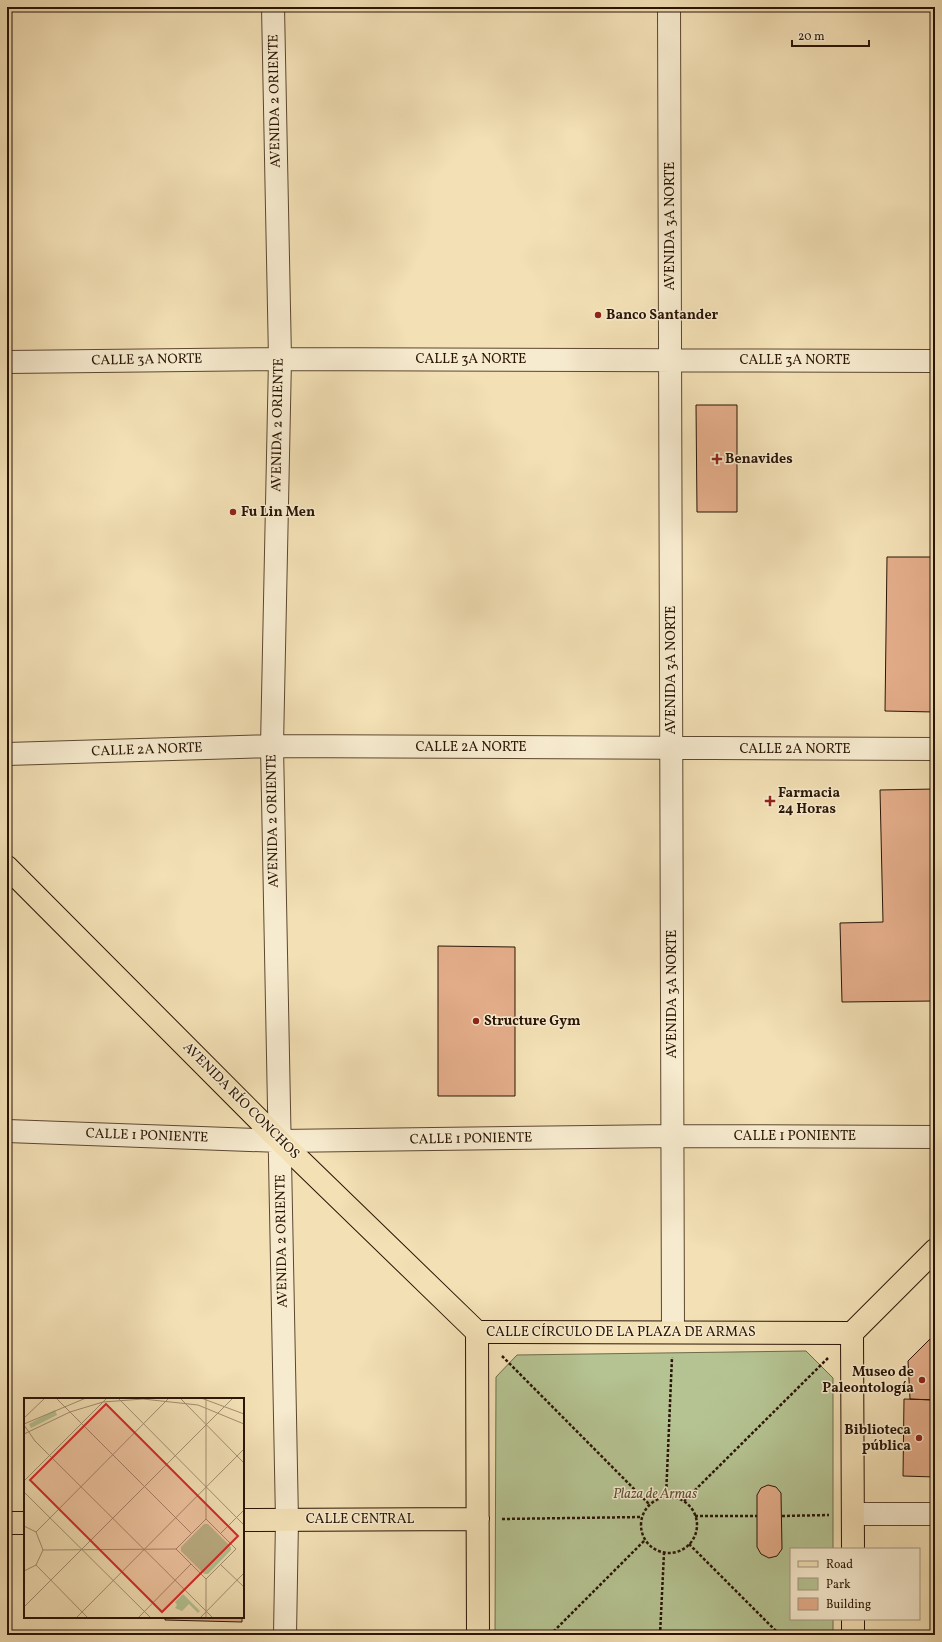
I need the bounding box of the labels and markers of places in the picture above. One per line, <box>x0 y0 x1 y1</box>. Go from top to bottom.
place label: Banco Santander <box>606 306 719 325</box>
marker: Banco Santander <box>593 310 603 320</box>
place label: Benavides <box>725 450 793 469</box>
marker: Benavides <box>712 454 722 464</box>
place label: Fu Lin Men <box>241 503 315 522</box>
marker: Fu Lin Men <box>228 507 238 517</box>
place label: Farmacia 24 Horas <box>778 784 840 819</box>
marker: Farmacia 24 Horas <box>765 796 775 806</box>
place label: Structure Gym <box>484 1012 581 1031</box>
marker: Structure Gym <box>471 1016 481 1026</box>
place label: Museo de Paleontología <box>822 1363 914 1398</box>
marker: Museo de Paleontología <box>917 1375 927 1385</box>
place label: Biblioteca pública <box>844 1421 911 1456</box>
marker: Biblioteca pública <box>914 1433 924 1443</box>

